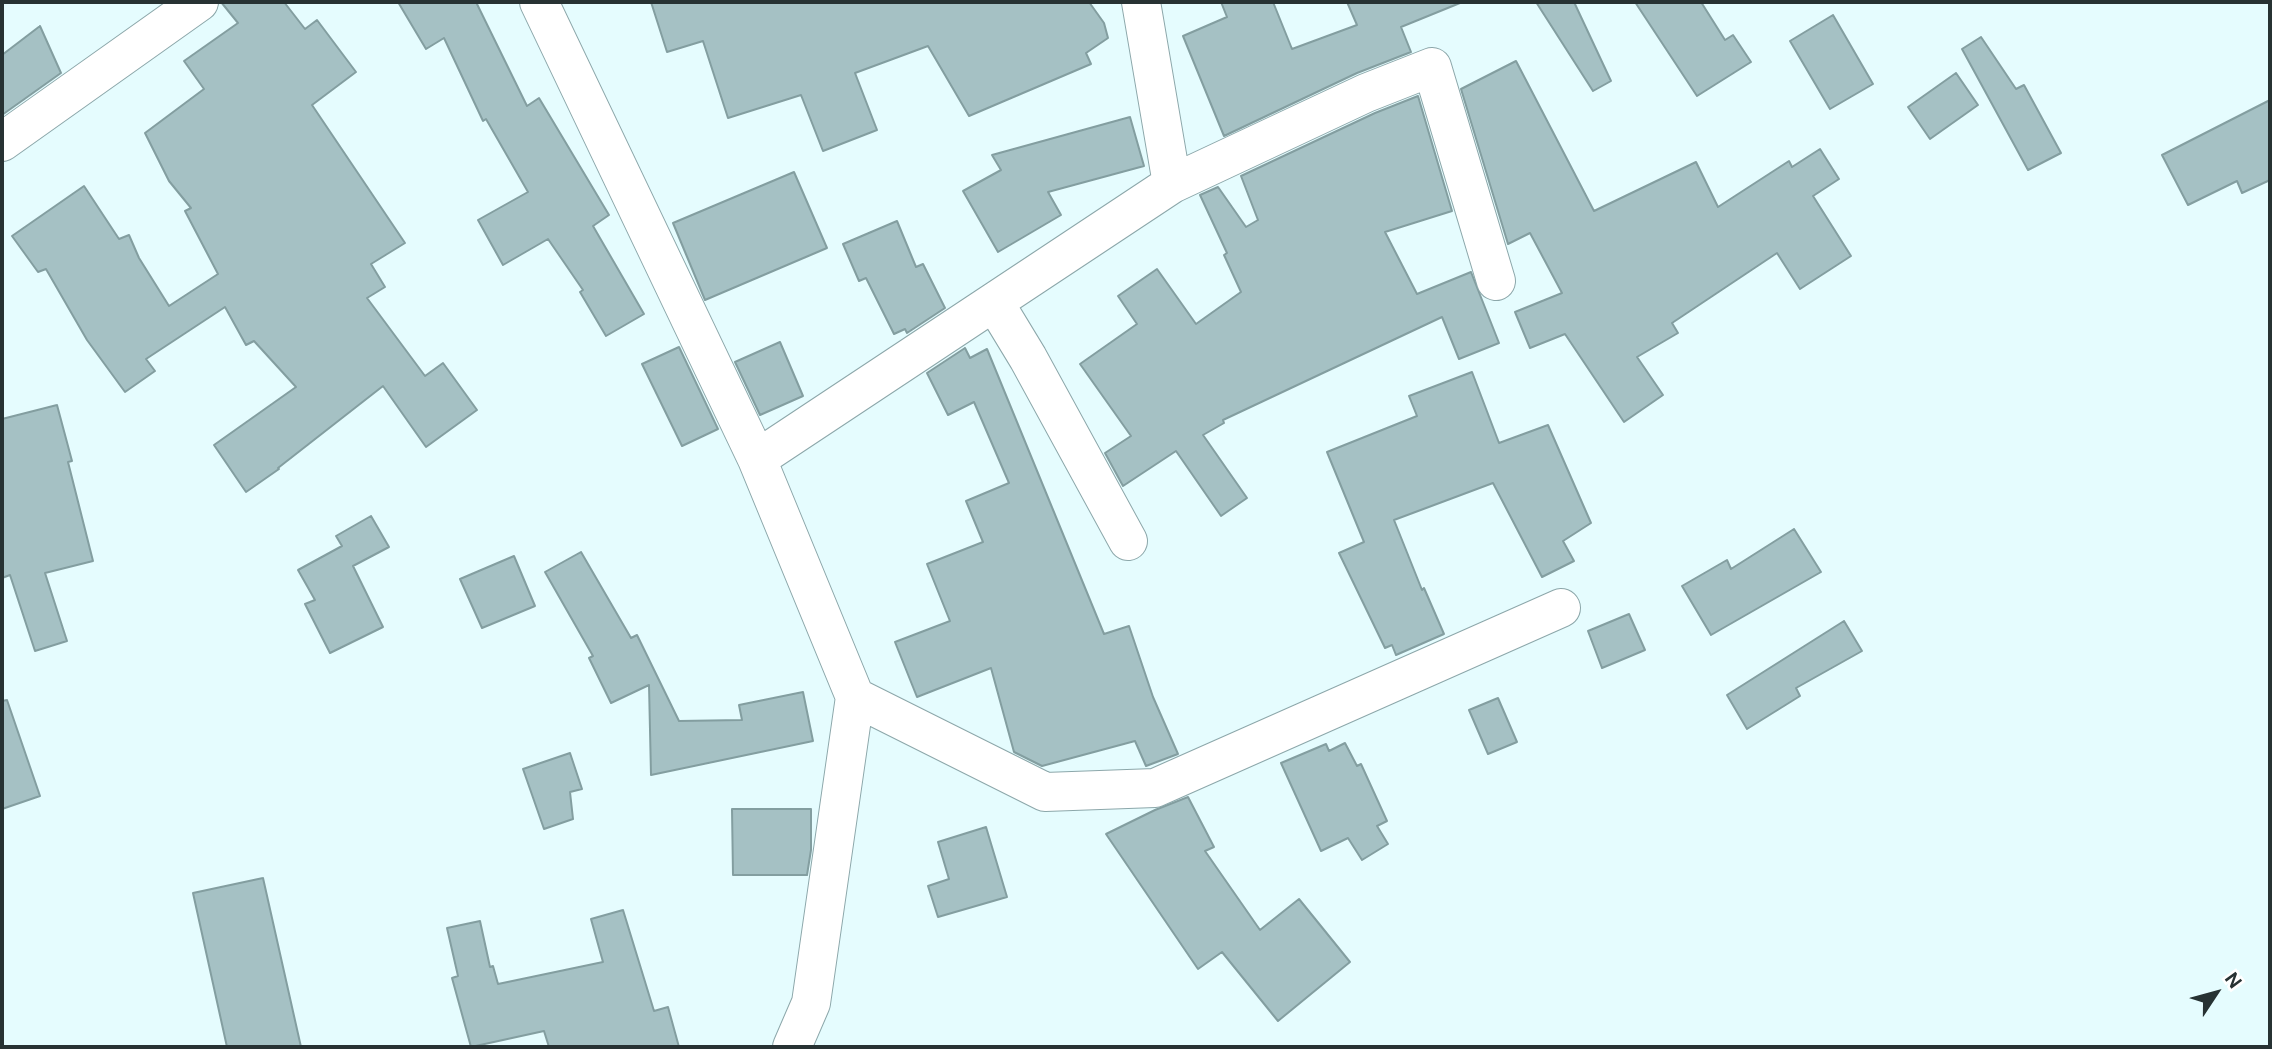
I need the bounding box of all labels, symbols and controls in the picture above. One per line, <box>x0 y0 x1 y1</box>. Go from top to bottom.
north arrow <box>2181 958 2251 1028</box>
text: N <box>2219 967 2248 993</box>

